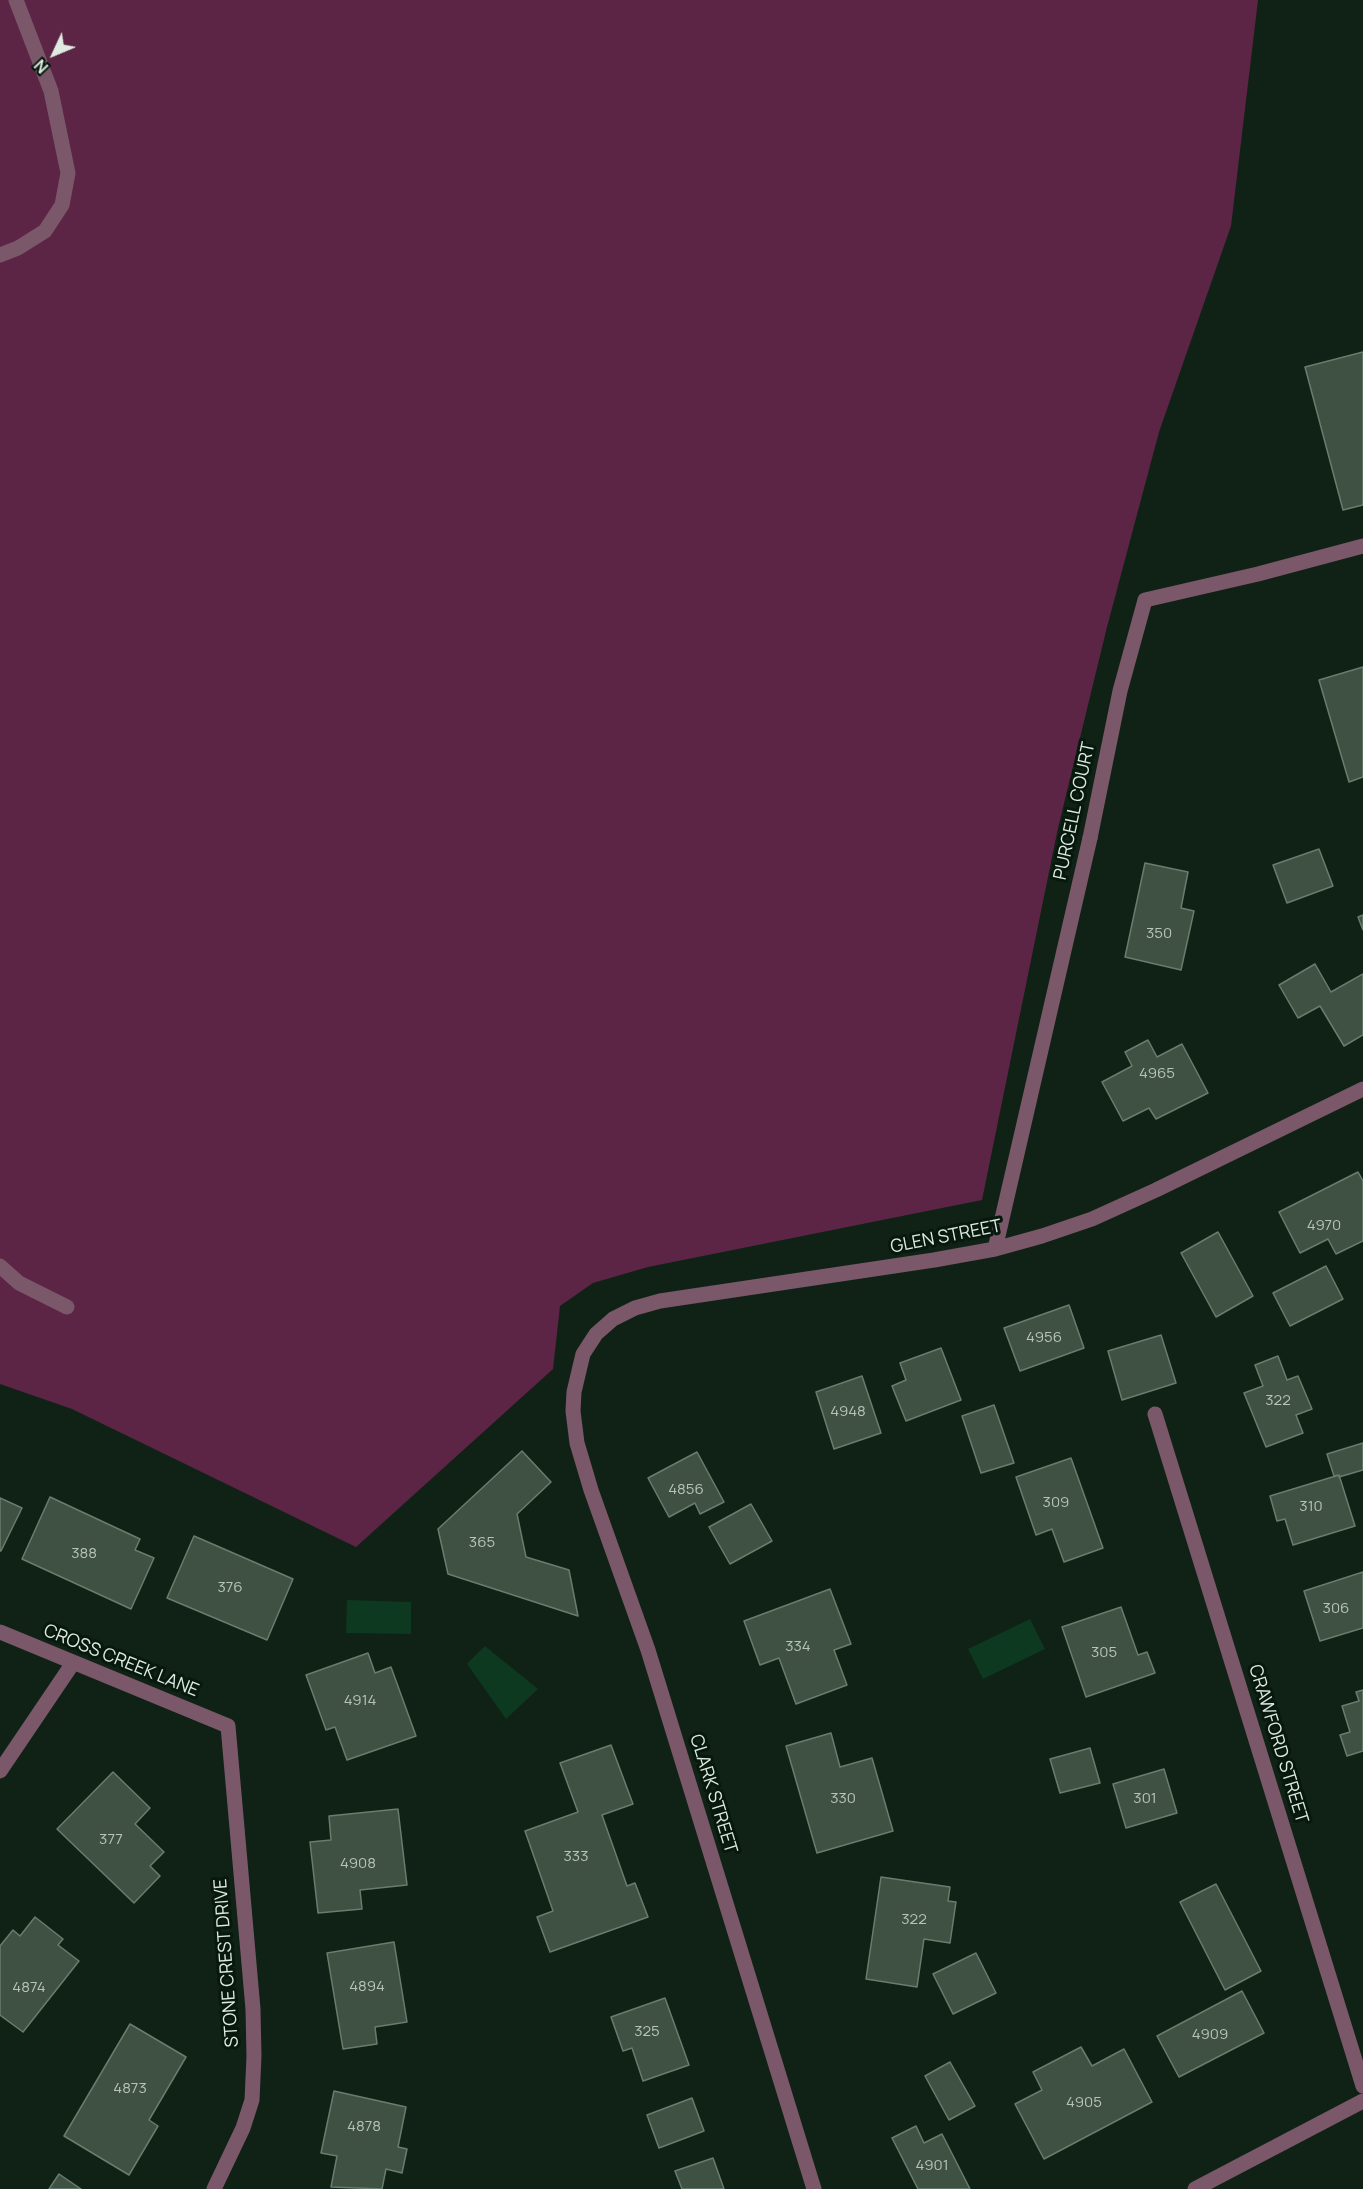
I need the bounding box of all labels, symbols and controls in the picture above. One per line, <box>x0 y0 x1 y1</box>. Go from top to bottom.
north arrow <box>24 24 84 84</box>
text: N <box>29 55 53 78</box>
street label: PURCELL COURT <box>1050 740 1100 882</box>
house number: 350 <box>1146 925 1172 943</box>
house number: 4965 <box>1139 1065 1175 1083</box>
street label: GLEN STREET <box>889 1216 1003 1258</box>
house number: 4970 <box>1307 1217 1341 1235</box>
house number: 4956 <box>1026 1329 1062 1347</box>
house number: 322 <box>1265 1392 1291 1410</box>
house number: 4948 <box>830 1403 866 1421</box>
house number: 4856 <box>668 1481 704 1499</box>
house number: 309 <box>1043 1494 1069 1512</box>
house number: 310 <box>1299 1498 1323 1516</box>
house number: 365 <box>469 1534 495 1552</box>
house number: 388 <box>71 1545 97 1563</box>
house number: 376 <box>217 1579 243 1597</box>
house number: 306 <box>1323 1600 1349 1618</box>
street label: CROSS CREEK LANE <box>40 1620 202 1702</box>
house number: 334 <box>785 1638 811 1656</box>
house number: 305 <box>1091 1644 1117 1662</box>
street label: CRAWFORD STREET <box>1244 1662 1312 1826</box>
house number: 4914 <box>344 1692 376 1710</box>
street label: CLARK STREET <box>685 1732 741 1856</box>
house number: 330 <box>830 1790 856 1808</box>
house number: 301 <box>1133 1790 1157 1808</box>
house number: 377 <box>99 1831 123 1849</box>
house number: 333 <box>564 1848 588 1866</box>
house number: 4908 <box>340 1855 376 1873</box>
street label: STONE CREST DRIVE <box>210 1878 244 2048</box>
house number: 322 <box>901 1911 927 1929</box>
house number: 4894 <box>349 1978 385 1996</box>
house number: 4874 <box>12 1979 46 1997</box>
house number: 325 <box>634 2023 660 2041</box>
house number: 4909 <box>1192 2026 1228 2044</box>
house number: 4873 <box>113 2080 147 2098</box>
house number: 4905 <box>1066 2094 1102 2112</box>
house number: 4878 <box>347 2118 381 2136</box>
house number: 4901 <box>916 2157 948 2175</box>

